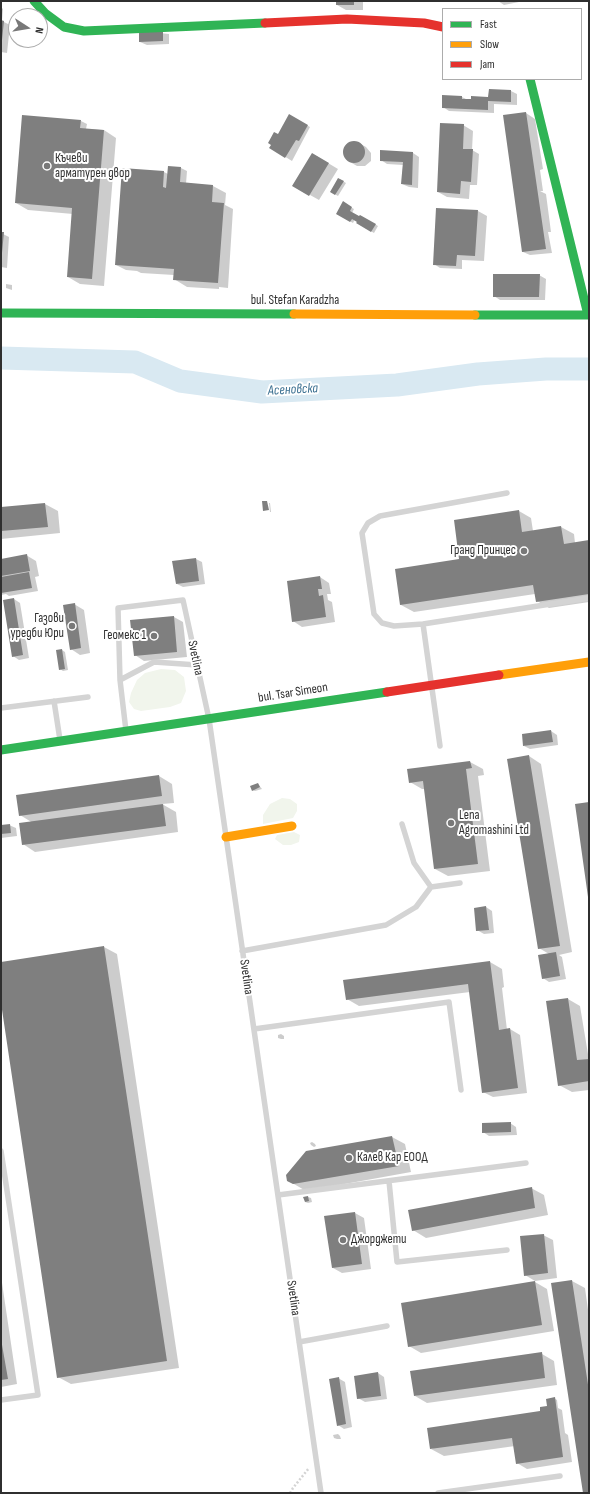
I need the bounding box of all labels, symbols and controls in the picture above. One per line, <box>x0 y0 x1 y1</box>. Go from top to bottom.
north arrow <box>8 8 48 48</box>
legend <box>442 8 582 80</box>
text: Fast <box>480 17 497 32</box>
text: N <box>32 26 46 35</box>
text: Slow <box>480 37 499 52</box>
text: Jam <box>480 57 495 72</box>
place label: Къчеви арматурен двор <box>55 151 130 182</box>
marker: Къчеви арматурен двор <box>42 161 52 171</box>
street label: bul. Stefan Karadzha <box>251 293 339 309</box>
water label: Асеновска <box>267 380 319 400</box>
place label: Гранд Принцес <box>450 543 516 559</box>
marker: Гранд Принцес <box>519 546 529 556</box>
place label: Газови уредби Юри <box>11 611 64 642</box>
marker: Газови уредби Юри <box>67 621 77 631</box>
place label: Геомекс 1 <box>103 628 146 644</box>
marker: Геомекс 1 <box>149 631 159 641</box>
street label: Svetlina <box>184 639 206 677</box>
street label: bul. Tsar Simeon <box>257 680 329 706</box>
place label: Lena Agromashini Ltd <box>459 808 529 839</box>
marker: Lena Agromashini Ltd <box>446 818 456 828</box>
street label: Svetlina <box>236 958 256 996</box>
place label: Калев Кар ЕООД <box>357 1150 428 1166</box>
marker: Калев Кар ЕООД <box>344 1153 354 1163</box>
place label: Джорджети <box>351 1232 407 1248</box>
marker: Джорджети <box>338 1235 348 1245</box>
street label: Svetlina <box>283 1279 303 1317</box>

